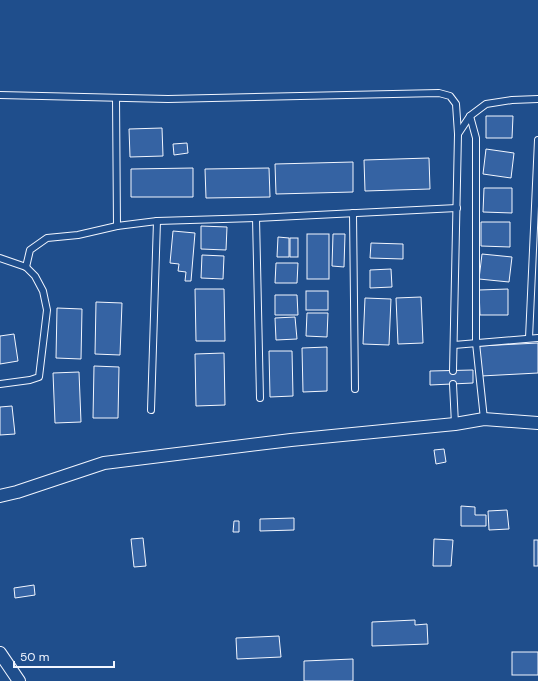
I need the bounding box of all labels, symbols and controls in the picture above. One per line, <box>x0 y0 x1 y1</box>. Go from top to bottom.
scale bar <box>14 643 114 669</box>
text: 50 m <box>20 649 49 665</box>

